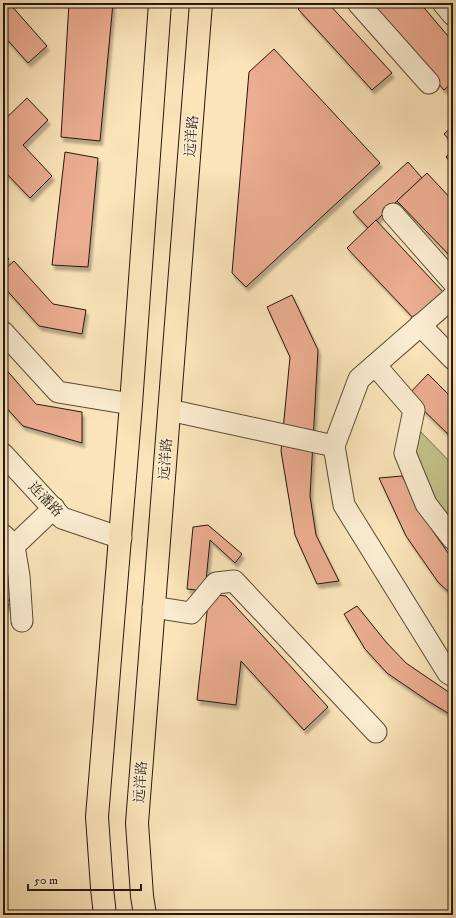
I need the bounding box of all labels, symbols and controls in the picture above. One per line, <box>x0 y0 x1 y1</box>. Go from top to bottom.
street label: 远洋路 <box>181 114 203 158</box>
street label: 远洋路 <box>156 437 176 481</box>
street label: 连潘路 <box>24 478 66 521</box>
street label: 远洋路 <box>131 760 151 804</box>
scale bar <box>28 866 141 892</box>
text: 50 m <box>34 873 58 888</box>

